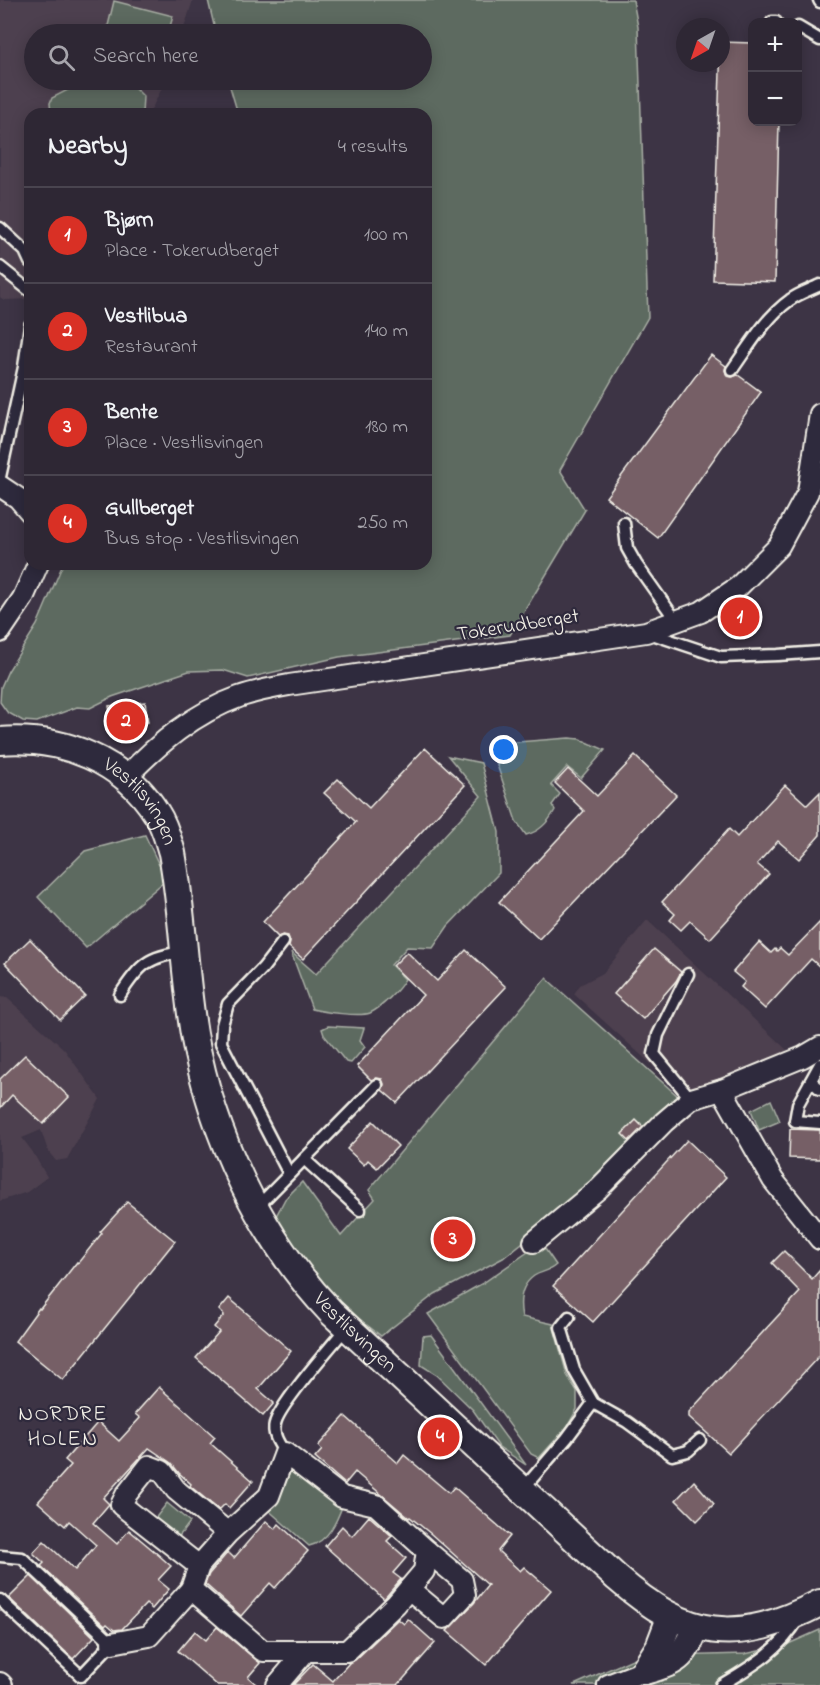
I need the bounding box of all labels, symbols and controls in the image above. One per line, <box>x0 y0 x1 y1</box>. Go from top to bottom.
north arrow <box>676 18 730 72</box>
map controls <box>748 18 802 126</box>
button: + <box>748 18 802 72</box>
search box <box>24 24 432 90</box>
icon: search <box>45 41 78 74</box>
text: Search here <box>93 41 198 73</box>
button: − <box>748 72 802 126</box>
text: Nearby <box>48 128 127 166</box>
text: 4 results <box>338 133 408 162</box>
text: Bjørn <box>105 205 153 237</box>
text: 1 <box>64 221 71 250</box>
text: 100 m <box>364 221 408 250</box>
text: Place · Tokerudberget <box>105 237 279 266</box>
text: Vestlibua <box>105 301 187 333</box>
text: 2 <box>63 317 72 346</box>
text: 140 m <box>364 317 408 346</box>
text: Restaurant <box>105 333 198 362</box>
text: Bente <box>105 397 158 429</box>
text: 3 <box>63 413 72 442</box>
text: 180 m <box>365 413 408 442</box>
text: Place · Vestlisvingen <box>105 429 263 458</box>
text: Gullberget <box>105 493 194 525</box>
text: 4 <box>63 509 72 538</box>
text: 250 m <box>357 509 408 538</box>
text: Bus stop · Vestlisvingen <box>105 525 299 554</box>
pin: 1 <box>720 594 760 640</box>
street label: Tokerudberget <box>455 602 582 652</box>
pin: 2 <box>106 698 146 744</box>
your location <box>489 735 518 764</box>
street label: Vestlisvingen <box>96 750 184 849</box>
pin: 3 <box>434 1216 472 1262</box>
street label: Vestlisvingen <box>304 1285 403 1381</box>
district label: NORDRE HOLEN <box>18 1399 108 1456</box>
pin: 4 <box>420 1414 460 1460</box>

